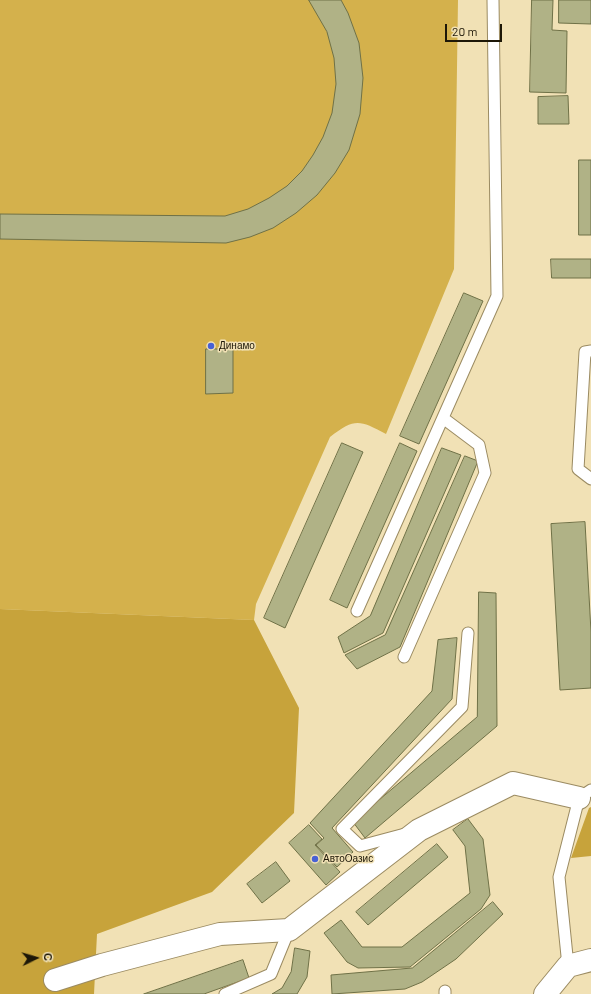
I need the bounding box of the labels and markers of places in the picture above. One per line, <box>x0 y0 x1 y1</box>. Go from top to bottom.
place label: Динамо <box>219 340 255 352</box>
marker: Динамо <box>206 341 216 351</box>
place label: АвтоОазис <box>323 853 373 865</box>
marker: АвтоОазис <box>310 854 320 864</box>

